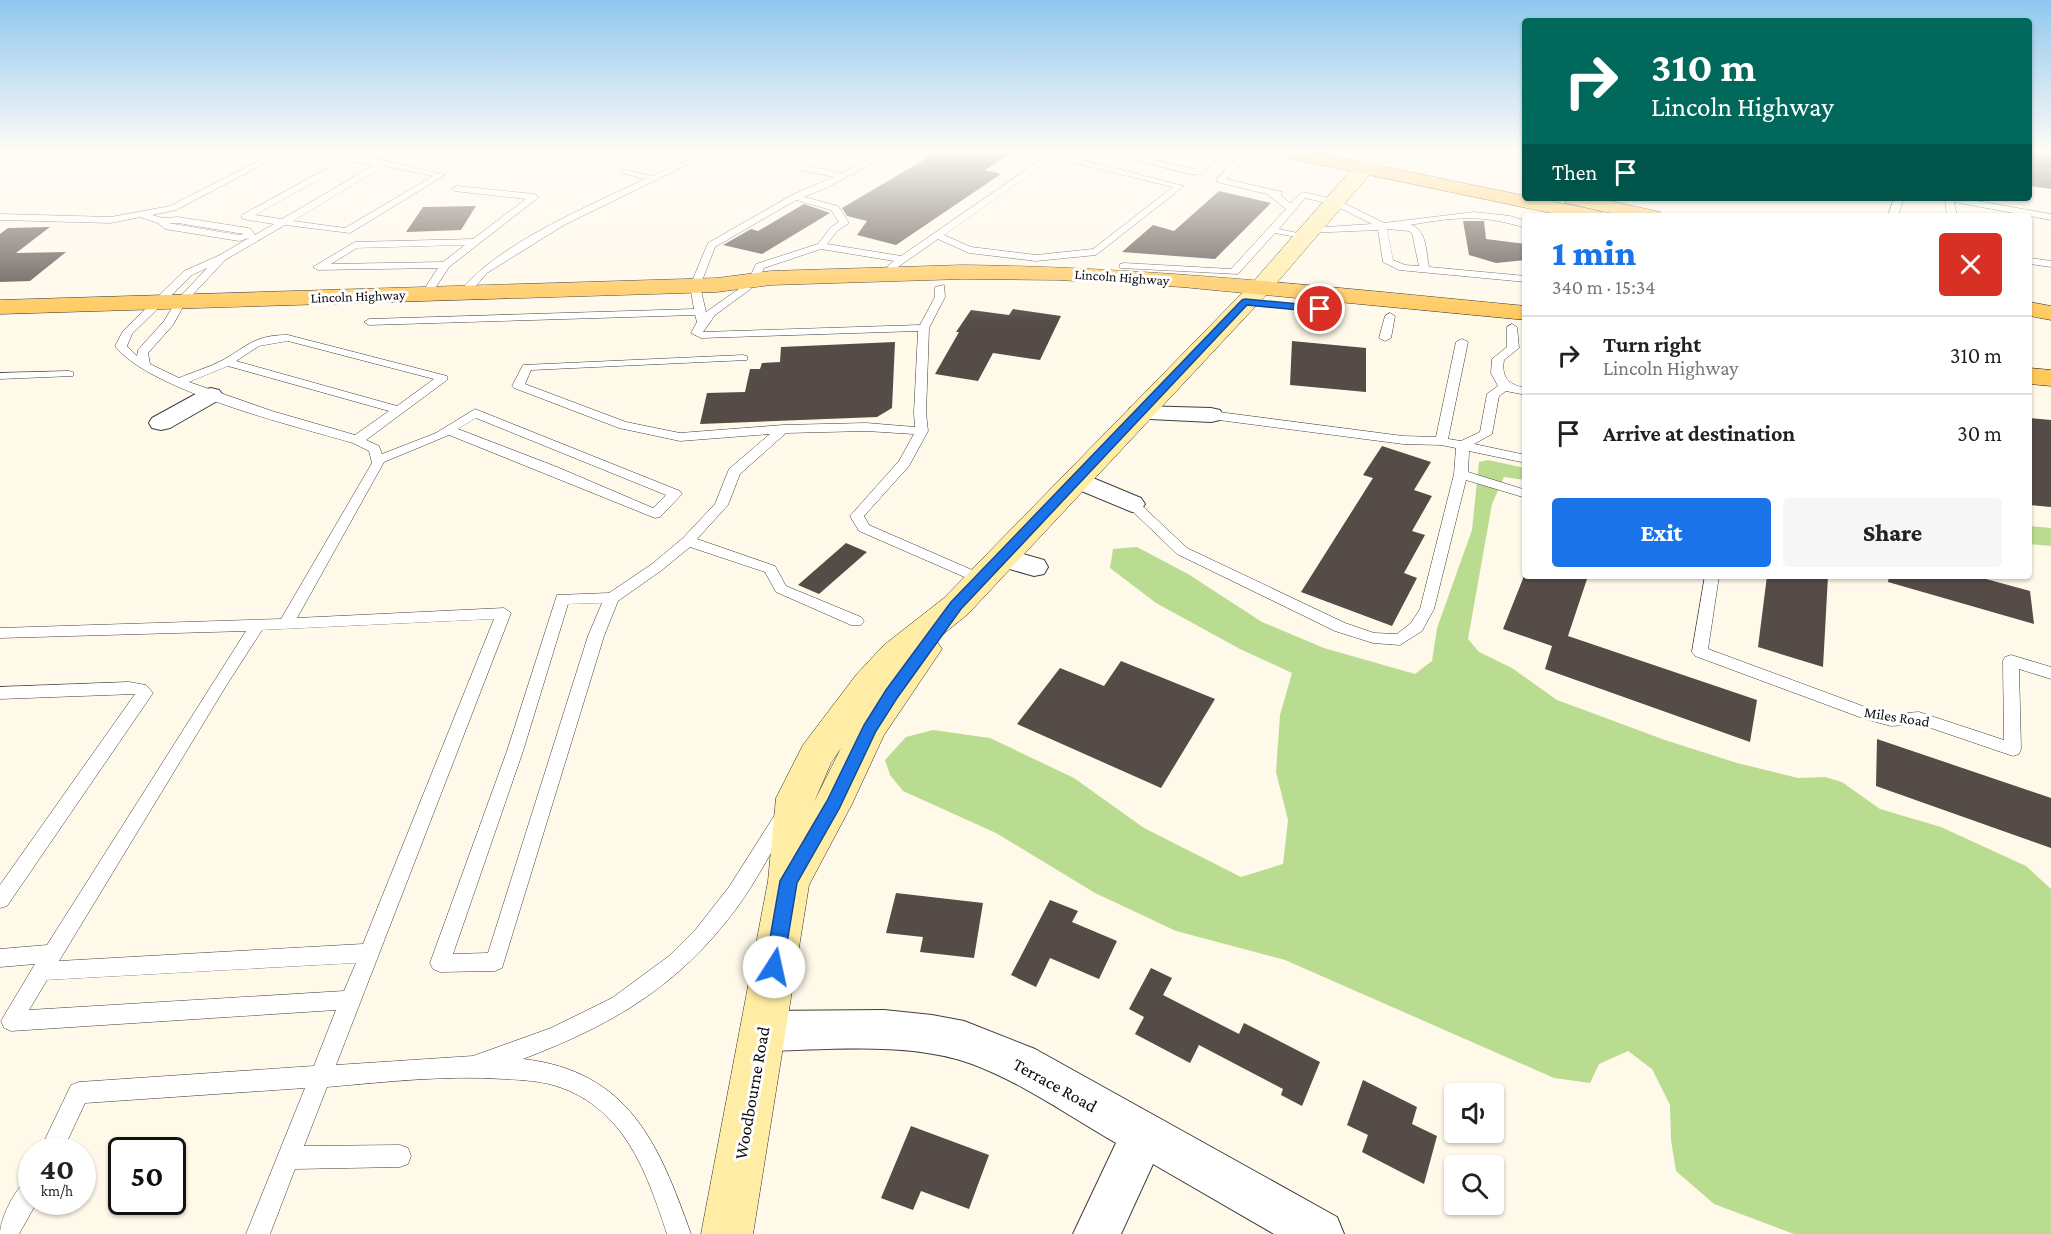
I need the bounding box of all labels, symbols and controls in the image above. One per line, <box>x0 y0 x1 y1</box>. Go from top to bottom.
icon: right <box>1552 42 1630 120</box>
text: 310 m <box>1651 43 1756 90</box>
text: Lincoln Highway <box>1651 92 1834 122</box>
icon: arrive <box>1609 156 1642 189</box>
text: Then <box>1552 160 1597 185</box>
text: 1 min <box>1552 233 1636 273</box>
button: close <box>1939 233 2002 296</box>
street label: Lincoln Highway <box>1074 266 1170 288</box>
text: 340 m · 15:34 <box>1552 276 1656 298</box>
pin <box>1294 283 1345 334</box>
street label: Lincoln Highway <box>310 286 406 306</box>
icon: arrive <box>1303 292 1336 325</box>
text: Turn right <box>1603 332 1701 357</box>
icon: right <box>1552 339 1585 372</box>
text: 310 m <box>1950 343 2002 368</box>
text: Lincoln Highway <box>1603 357 1739 379</box>
icon: arrive <box>1552 417 1585 450</box>
text: Arrive at destination <box>1603 421 1795 446</box>
text: 30 m <box>1957 421 2002 446</box>
button: Exit <box>1552 498 1771 567</box>
button: Share <box>1783 498 2002 567</box>
street label: Miles Road <box>1863 704 1931 730</box>
position arrow <box>742 935 806 999</box>
street label: Woodbourne Road <box>730 1024 774 1161</box>
street label: Terrace Road <box>1010 1054 1101 1117</box>
map controls <box>1444 1083 1504 1215</box>
button: sound <box>1444 1083 1504 1143</box>
speed limit sign: 50 <box>108 1137 186 1215</box>
text: 40 <box>40 1152 74 1185</box>
button: search <box>1444 1155 1504 1215</box>
text: km/h <box>41 1183 73 1199</box>

